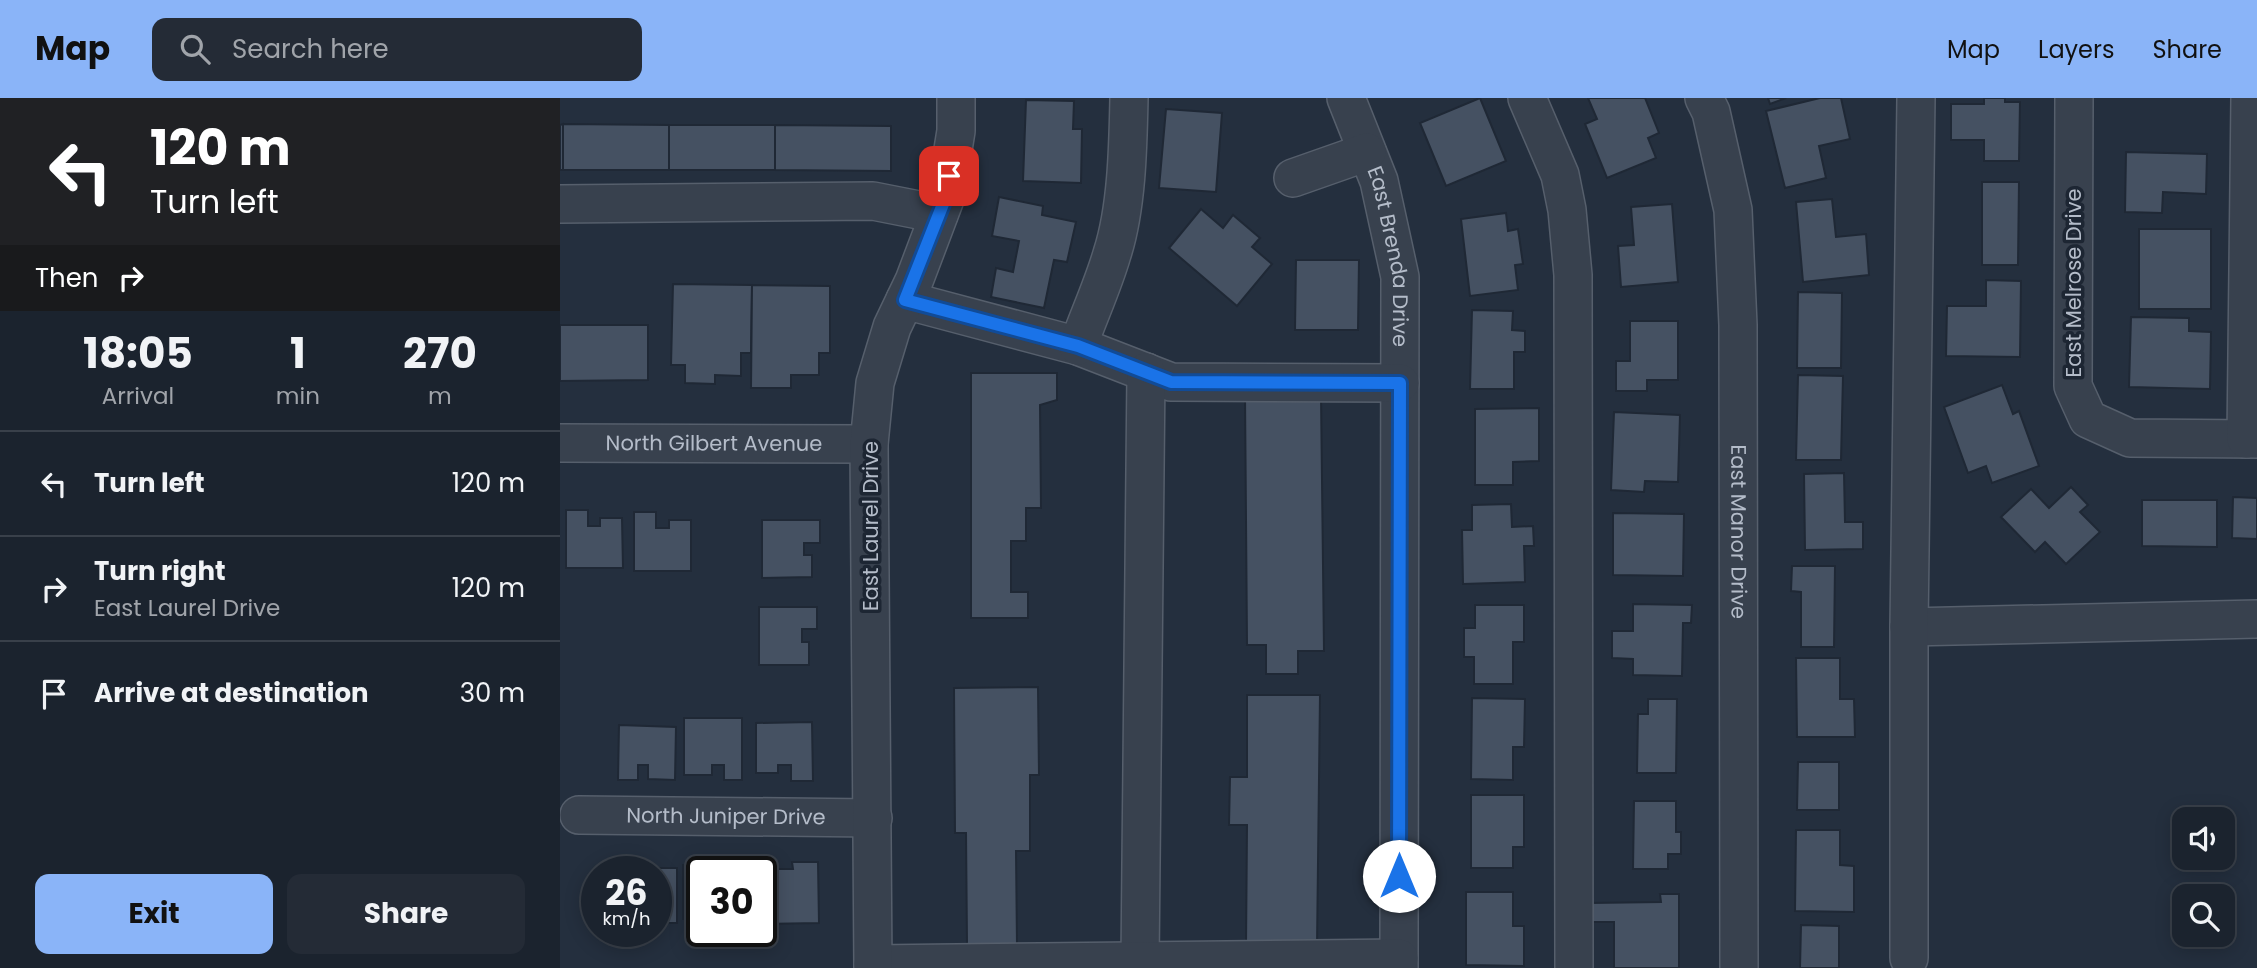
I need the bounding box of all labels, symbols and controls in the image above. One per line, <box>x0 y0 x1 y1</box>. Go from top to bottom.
search box <box>152 18 642 81</box>
text: Map <box>35 25 110 72</box>
icon: search <box>176 30 214 68</box>
text: Search here <box>232 31 389 67</box>
text: Map <box>1947 33 2000 66</box>
text: Layers <box>2038 33 2114 66</box>
text: Share <box>2152 33 2222 66</box>
text: 120 m <box>150 114 291 182</box>
icon: left <box>35 126 126 217</box>
pin <box>919 146 979 206</box>
icon: arrive <box>930 157 968 195</box>
street label: East Brenda Drive <box>1360 162 1415 347</box>
text: Turn left <box>150 179 279 224</box>
street label: East Melrose Drive <box>2059 189 2088 377</box>
icon: right <box>112 259 150 297</box>
text: Then <box>35 260 98 296</box>
text: 18:05 <box>83 324 193 383</box>
text: 1 <box>290 324 306 383</box>
text: 270 <box>403 324 477 383</box>
text: Arrival <box>102 380 174 412</box>
text: min <box>276 380 320 412</box>
text: m <box>428 380 452 412</box>
street label: North Gilbert Avenue <box>606 428 822 458</box>
street label: East Laurel Drive <box>856 441 885 611</box>
street label: East Manor Drive <box>1724 444 1753 619</box>
icon: left <box>35 465 73 503</box>
text: Turn left <box>94 465 205 501</box>
text: 120 m <box>452 465 525 501</box>
text: Turn right <box>94 553 226 589</box>
icon: right <box>35 570 73 608</box>
text: 120 m <box>452 570 525 606</box>
text: East Laurel Drive <box>94 592 280 624</box>
icon: arrive <box>35 675 73 713</box>
text: Arrive at destination <box>94 675 369 711</box>
text: 30 m <box>460 675 525 711</box>
street label: North Juniper Drive <box>626 800 826 832</box>
map controls <box>2172 807 2235 947</box>
button: sound <box>2172 807 2235 870</box>
position arrow <box>1362 839 1436 913</box>
speed limit sign: 30 <box>686 856 777 947</box>
text: 26 <box>605 868 648 917</box>
button: Exit <box>35 874 273 954</box>
button: Share <box>287 874 525 954</box>
button: search <box>2172 884 2235 947</box>
text: km/h <box>603 906 650 931</box>

